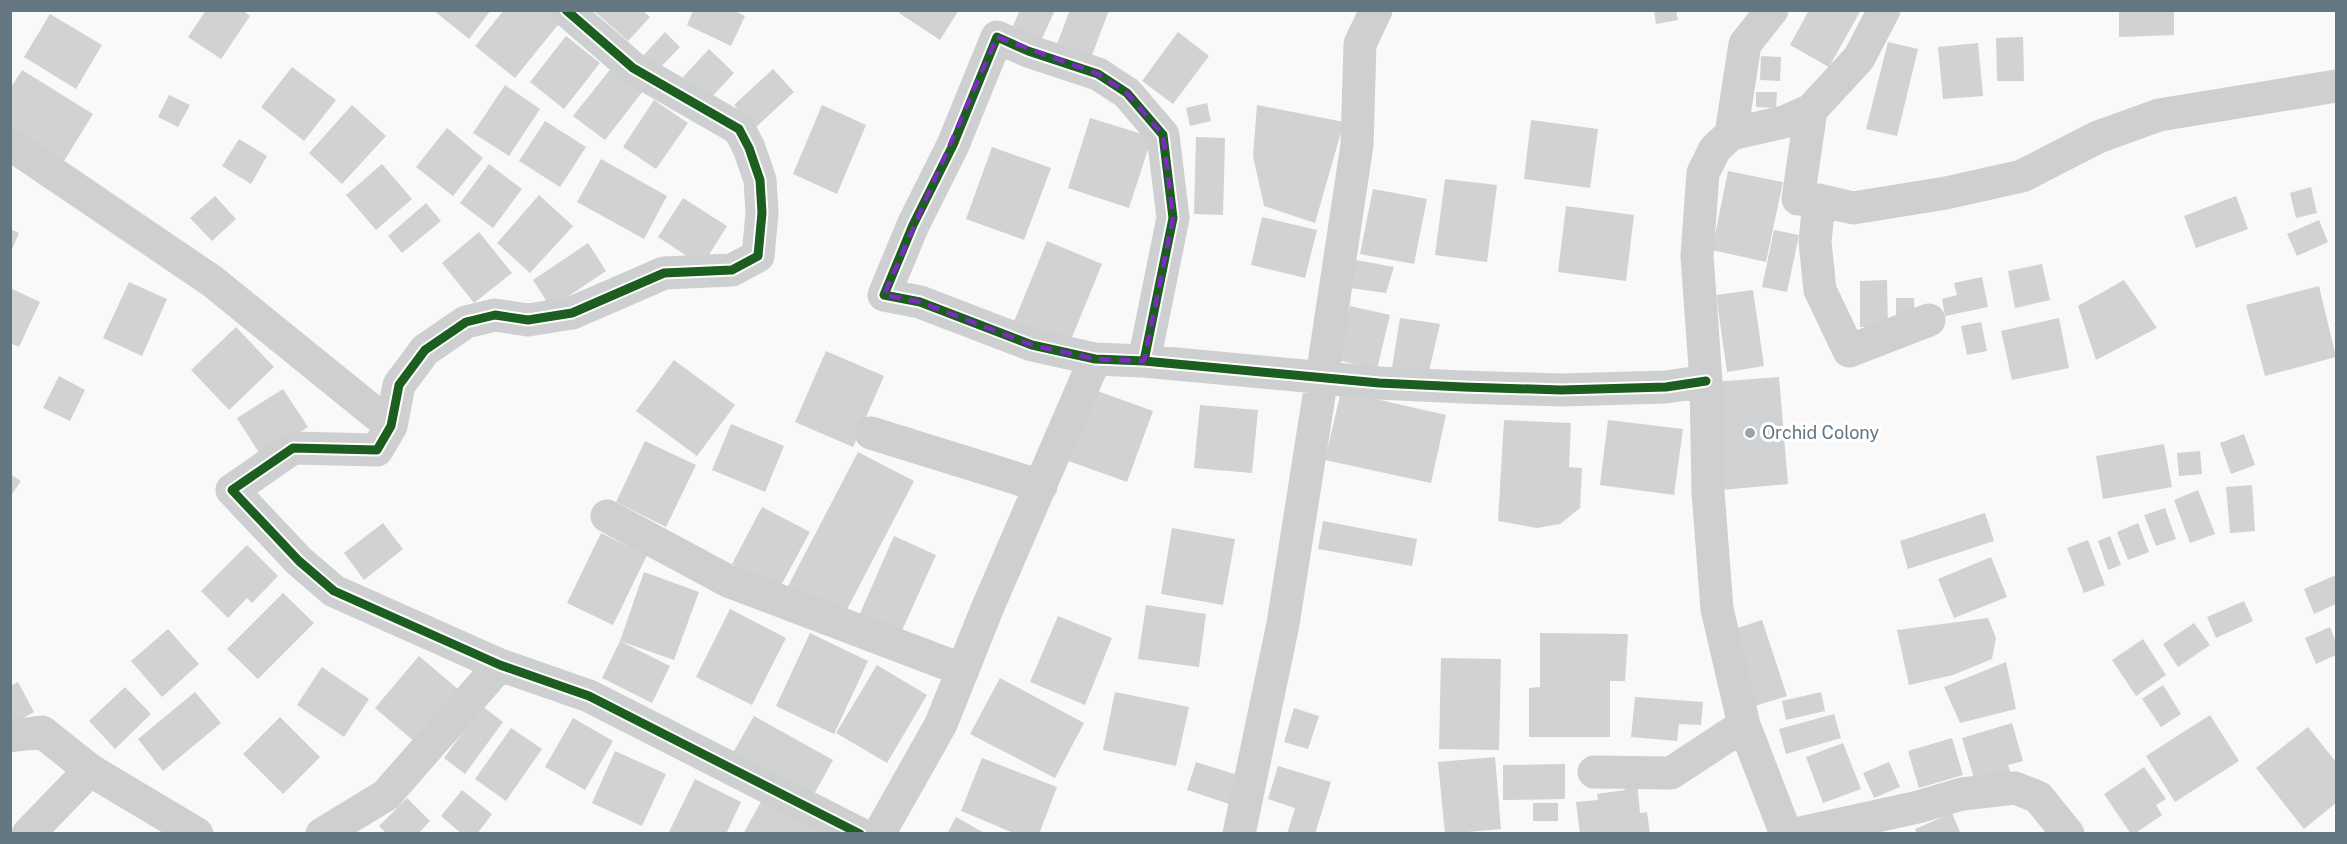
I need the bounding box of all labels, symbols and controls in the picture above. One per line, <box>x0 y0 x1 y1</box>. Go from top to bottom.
place label: Orchid Colony <box>1762 422 1879 443</box>
marker: Orchid Colony <box>1743 426 1757 440</box>

